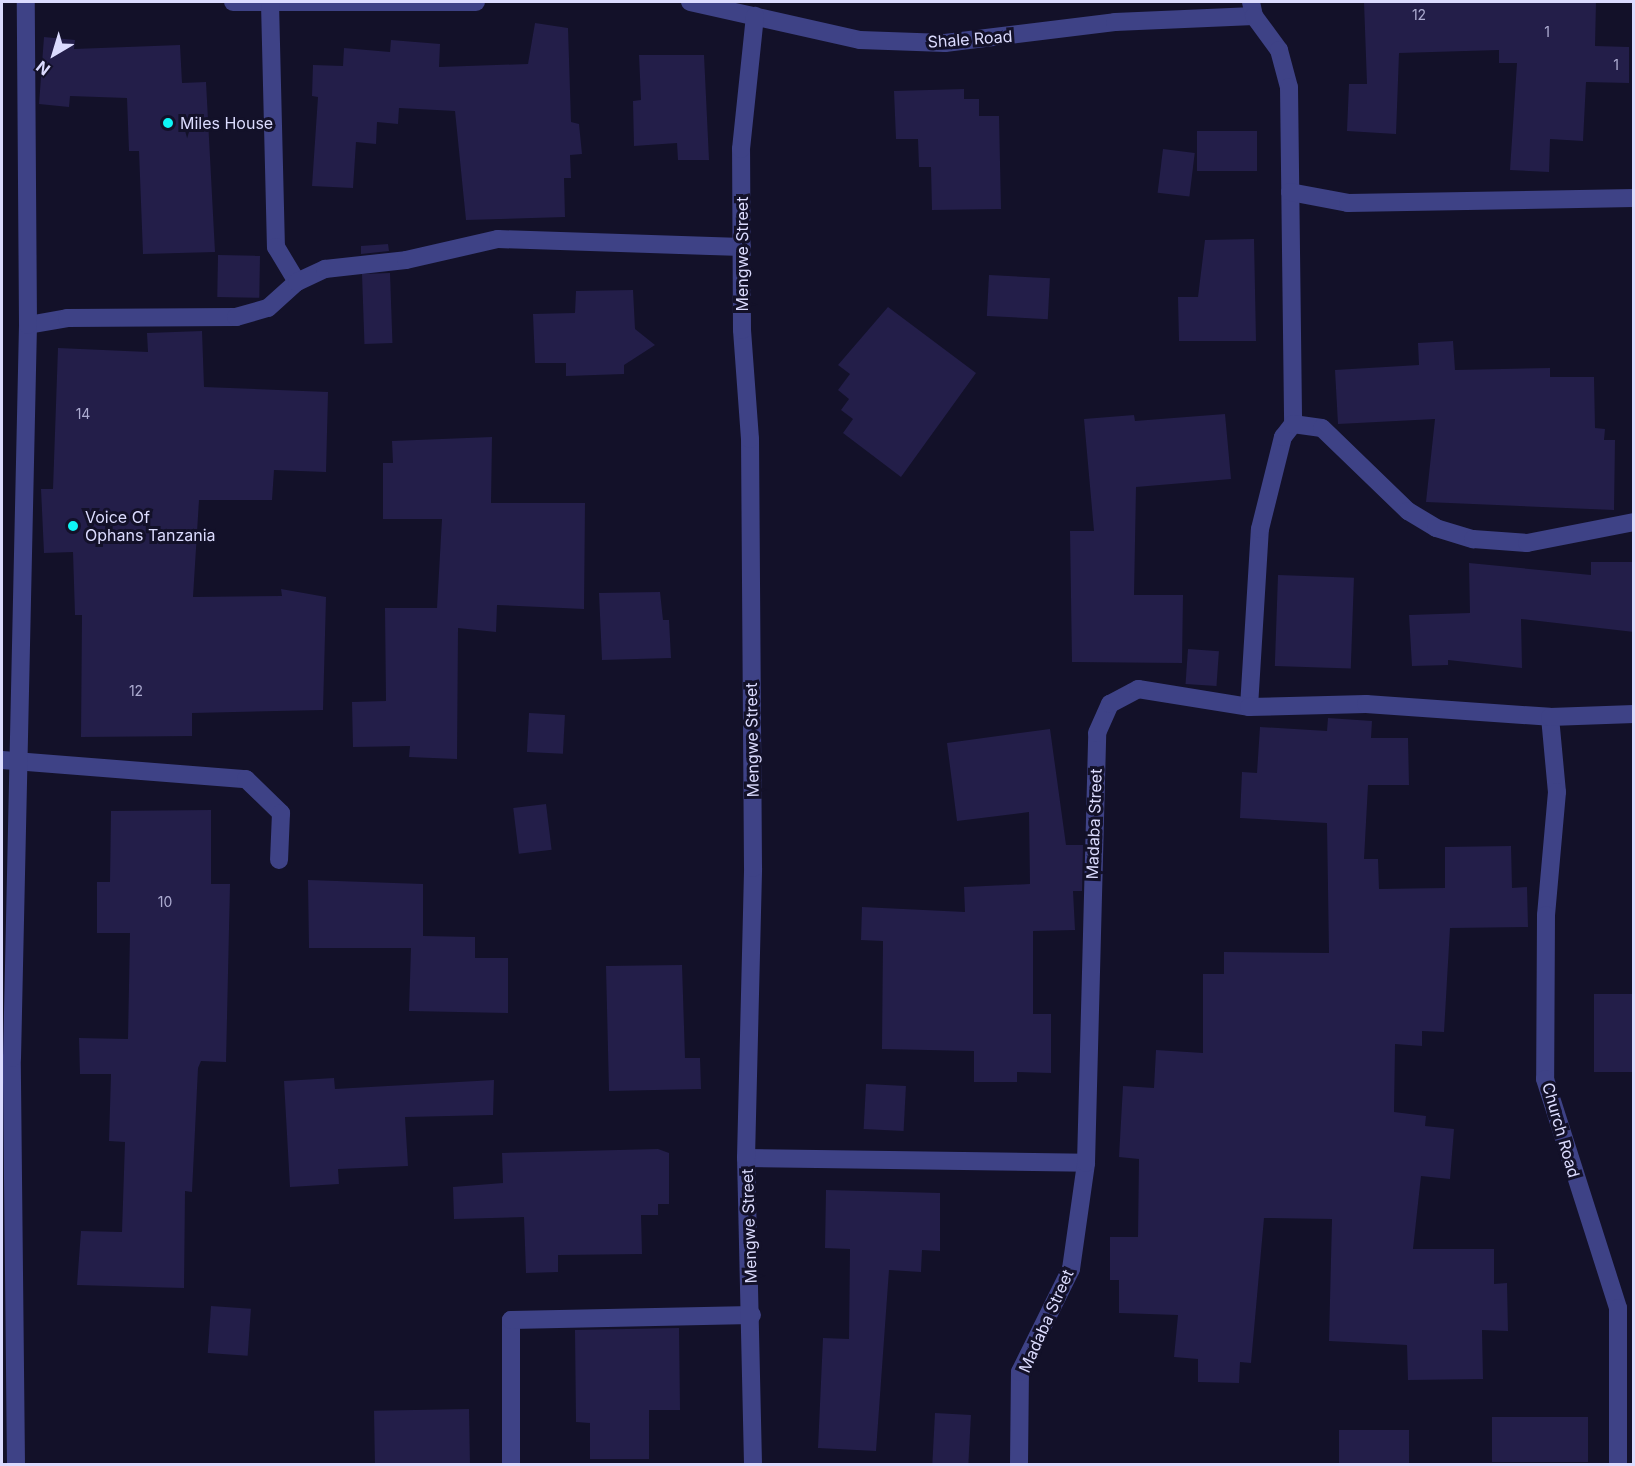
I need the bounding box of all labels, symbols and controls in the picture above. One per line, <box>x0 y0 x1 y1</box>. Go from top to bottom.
house number: 12 <box>1412 7 1426 23</box>
north arrow <box>24 24 84 84</box>
house number: 1 <box>1544 24 1550 40</box>
street label: Shale Road <box>927 26 1013 52</box>
text: N <box>32 57 54 80</box>
house number: 1 <box>1613 57 1619 73</box>
place label: Miles House <box>180 113 273 133</box>
marker: Miles House <box>161 116 175 130</box>
street label: Mengwe Street <box>732 197 752 311</box>
house number: 14 <box>76 406 90 422</box>
place label: Voice Of Ophans Tanzania <box>85 507 216 545</box>
marker: Voice Of Ophans Tanzania <box>66 519 80 533</box>
street label: Mengwe Street <box>741 682 763 798</box>
house number: 12 <box>129 683 143 699</box>
street label: Madaba Street <box>1082 768 1106 880</box>
house number: 10 <box>158 894 172 910</box>
street label: Church Road <box>1538 1080 1584 1180</box>
street label: Mengwe Street <box>737 1168 761 1284</box>
street label: Madaba Street <box>1015 1266 1077 1376</box>

